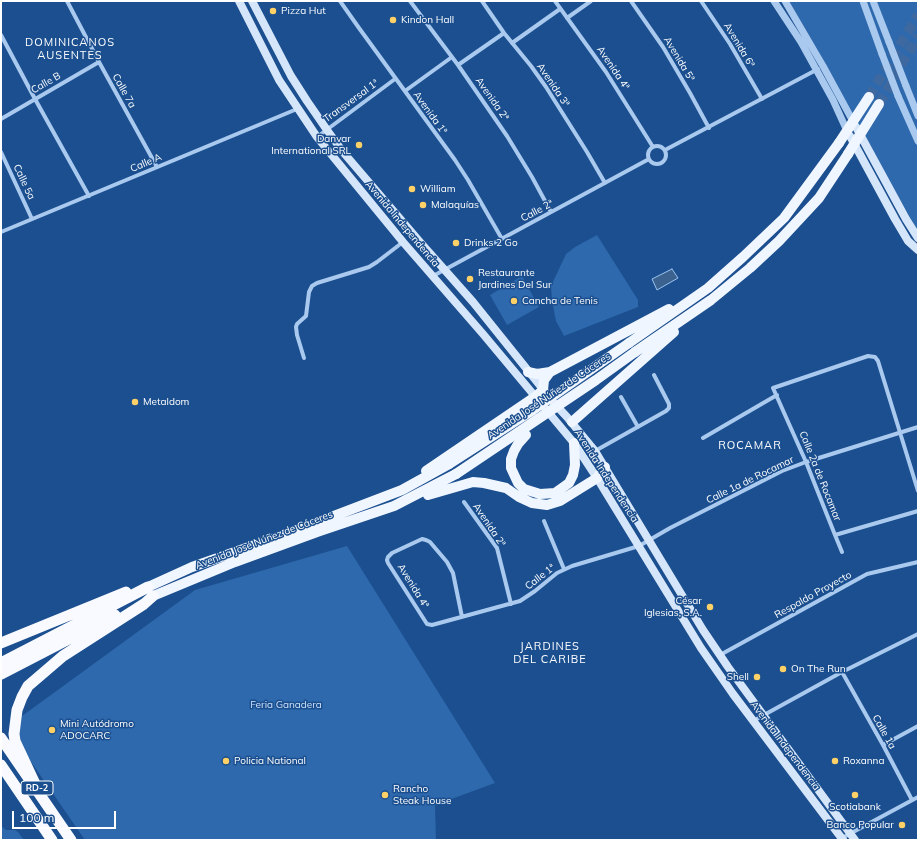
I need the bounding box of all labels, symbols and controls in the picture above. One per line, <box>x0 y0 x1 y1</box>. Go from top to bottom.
place label: Pizza Hut <box>281 5 326 17</box>
marker: Pizza Hut <box>268 6 278 16</box>
place label: Kindon Hall <box>401 14 454 26</box>
marker: Kindon Hall <box>388 15 398 25</box>
street label: Avenida 6ª <box>721 21 757 69</box>
street label: Avenida 5ª <box>661 35 697 83</box>
district label: DOMINICANOS AUSENTES <box>25 36 115 62</box>
street label: Avenida 4ª <box>594 44 632 92</box>
street label: Avenida 3ª <box>534 61 572 109</box>
street label: Calle B <box>29 70 63 96</box>
street label: Calle 7a <box>110 72 138 110</box>
street label: Avenida 2ª <box>473 75 511 123</box>
street label: Transversal 1ª <box>321 77 381 125</box>
street label: Avenida 1ª <box>410 89 450 137</box>
place label: Danvar International SRL <box>271 133 351 156</box>
marker: Danvar International SRL <box>354 140 364 150</box>
street label: Calle A <box>129 151 163 175</box>
street label: Calle 5a <box>11 162 37 202</box>
street label: Avenida Independencia <box>363 179 441 269</box>
place label: William <box>420 183 455 195</box>
marker: William <box>407 184 417 194</box>
street label: Calle 2ª <box>519 198 555 224</box>
place label: Malaquías <box>431 199 479 211</box>
marker: Malaquías <box>418 200 428 210</box>
place label: Drinks 2 Go <box>464 237 518 249</box>
marker: Drinks 2 Go <box>451 238 461 248</box>
place label: Restaurante Jardines Del Sur <box>478 267 552 290</box>
marker: Restaurante Jardines Del Sur <box>465 274 475 284</box>
place label: Cancha de Tenis <box>522 295 598 307</box>
marker: Cancha de Tenis <box>509 296 519 306</box>
street label: Avenida José Núñez de Cáceres <box>485 350 613 442</box>
place label: Metaldom <box>143 396 189 408</box>
marker: Metaldom <box>130 397 140 407</box>
street label: Avenida Independencia <box>571 427 641 525</box>
street label: Calle 2a de Rocamar <box>796 429 844 523</box>
district label: ROCAMAR <box>718 439 782 453</box>
street label: Calle 1a de Rocamar <box>704 454 796 506</box>
street label: Avenida 2ª <box>470 501 508 549</box>
street label: Avenida José Núñez de Cáceres <box>194 508 334 572</box>
street label: Avenida 4ª <box>395 562 431 610</box>
street label: Calle 1ª <box>523 562 557 592</box>
street label: Respaldo Proyecto <box>772 569 854 621</box>
place label: César Iglesias, S.A. <box>644 595 702 618</box>
marker: César Iglesias, S.A. <box>705 602 715 612</box>
district label: JARDINES DEL CARIBE <box>513 640 587 666</box>
place label: On The Run <box>791 663 846 675</box>
marker: On The Run <box>778 664 788 674</box>
place label: Shell <box>727 671 749 683</box>
marker: Shell <box>752 672 762 682</box>
park label: Feria Ganadera <box>250 699 322 711</box>
street label: Avenida Independencia <box>748 699 822 793</box>
street label: Calle 1a <box>870 713 898 751</box>
place label: Mini Autódromo ADOCARC <box>60 718 134 742</box>
marker: Mini Autódromo ADOCARC <box>47 725 57 735</box>
place label: Policia National <box>234 755 306 767</box>
place label: Roxanna <box>843 755 884 767</box>
marker: Policia National <box>221 756 231 766</box>
marker: Roxanna <box>830 756 840 766</box>
road number: RD-2 <box>21 781 53 795</box>
place label: Rancho Steak House <box>393 783 451 806</box>
marker: Rancho Steak House <box>380 790 390 800</box>
marker: Scotiabank <box>850 790 860 800</box>
place label: Scotiabank <box>829 801 881 813</box>
scale bar <box>14 803 118 829</box>
text: 100 m <box>19 810 54 825</box>
place label: Banco Popular <box>826 819 894 831</box>
marker: Banco Popular <box>897 820 907 830</box>

